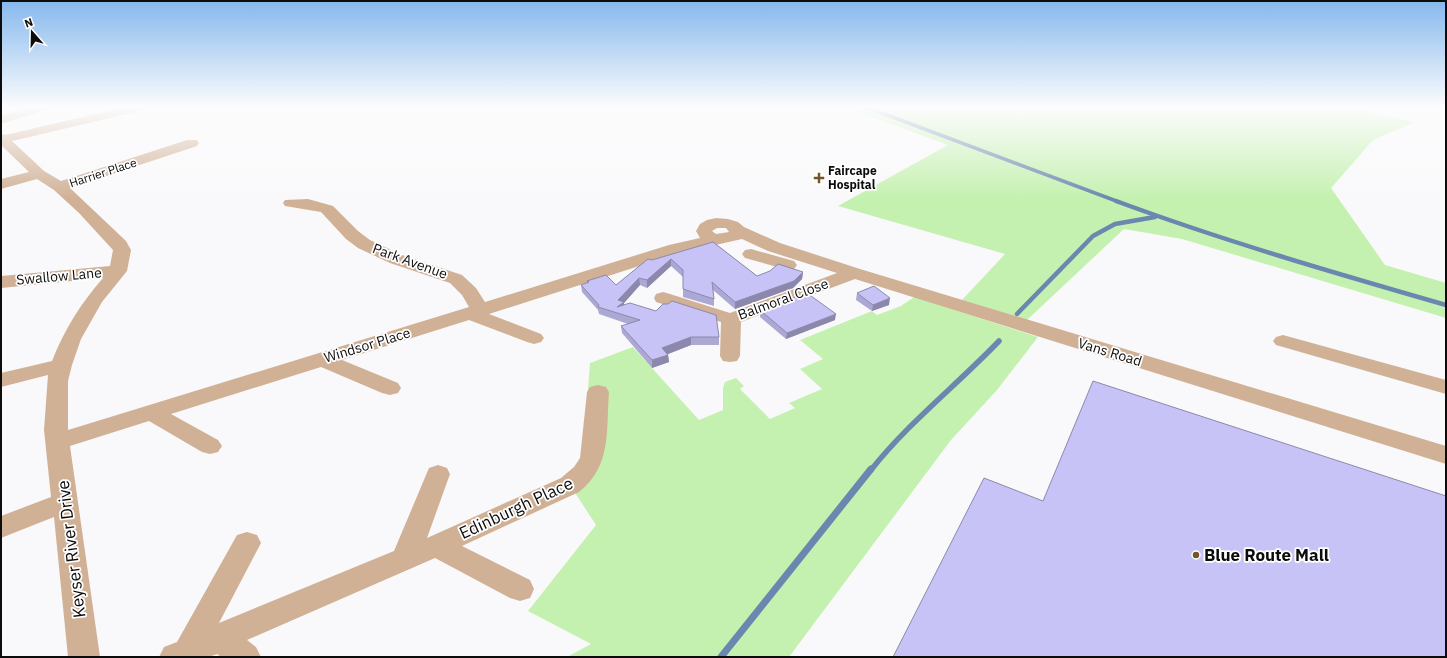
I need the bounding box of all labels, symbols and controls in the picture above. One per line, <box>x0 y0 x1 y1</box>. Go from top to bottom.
north arrow <box>12 12 52 52</box>
text: N <box>22 15 35 31</box>
street label: Harrier Place <box>67 154 139 190</box>
place label: Faircape Hospital <box>828 163 877 192</box>
marker: Faircape Hospital <box>813 172 825 184</box>
street label: Park Avenue <box>370 239 450 283</box>
street label: Swallow Lane <box>16 263 103 289</box>
street label: Balmoral Close <box>735 274 831 324</box>
street label: Windsor Place <box>322 323 413 367</box>
street label: Vans Road <box>1076 334 1144 370</box>
street label: Edinburgh Place <box>455 472 577 544</box>
street label: Keyser River Drive <box>52 479 90 619</box>
place label: Blue Route Mall <box>1204 544 1329 566</box>
marker: Blue Route Mall <box>1191 550 1201 560</box>

